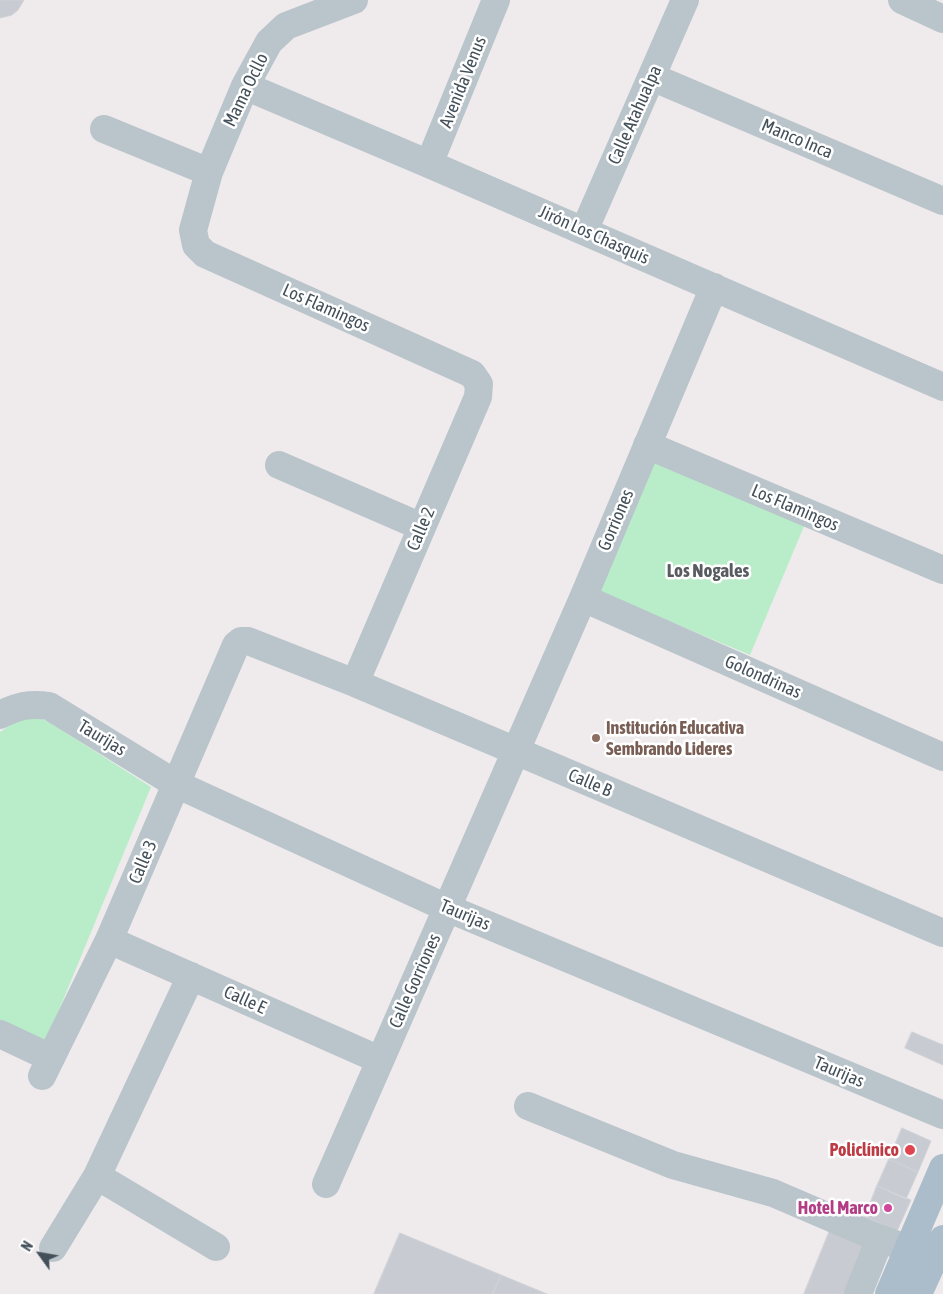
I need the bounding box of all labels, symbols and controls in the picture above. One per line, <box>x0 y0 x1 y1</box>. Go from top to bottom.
street label: Avenida Venus <box>435 33 491 131</box>
street label: Mama Ocllo <box>219 50 273 130</box>
street label: Calle Atahualpa <box>604 62 666 168</box>
street label: Manco Inca <box>758 114 836 164</box>
street label: Jirón Los Chasquis <box>536 201 652 269</box>
street label: Los Flamingos <box>279 279 373 337</box>
street label: Los Flamingos <box>748 480 842 536</box>
street label: Gorriones <box>593 486 639 554</box>
street label: Calle 2 <box>402 504 440 554</box>
district label: Los Nogales <box>667 560 749 582</box>
street label: Golondrinas <box>722 651 804 703</box>
street label: Taurijas <box>74 715 130 761</box>
place label: Institución Educativa Sembrando Lideres <box>606 717 744 760</box>
marker: Institución Educativa Sembrando Lideres <box>590 732 602 744</box>
street label: Calle B <box>565 764 615 802</box>
street label: Calle 3 <box>124 837 162 887</box>
street label: Taurijas <box>437 895 493 935</box>
street label: Calle Gorriones <box>385 930 445 1032</box>
street label: Calle E <box>220 981 270 1019</box>
street label: Taurijas <box>811 1052 867 1092</box>
place label: Policlínico <box>829 1139 899 1161</box>
marker: Policlínico <box>903 1143 917 1157</box>
place label: Hotel Marco <box>798 1197 878 1219</box>
marker: Hotel Marco <box>882 1202 894 1214</box>
north arrow <box>15 1229 65 1279</box>
text: N <box>18 1238 36 1254</box>

